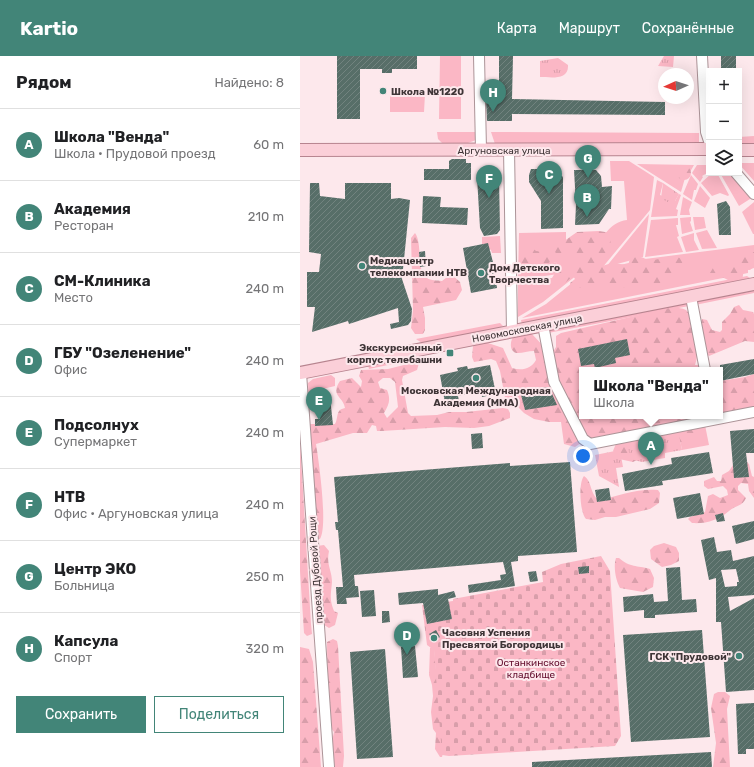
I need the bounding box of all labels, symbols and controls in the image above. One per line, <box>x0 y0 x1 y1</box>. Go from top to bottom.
text: Kartio <box>20 17 78 40</box>
text: Карта <box>497 20 537 37</box>
text: Маршрут <box>559 20 620 37</box>
text: Сохранённые <box>642 20 734 37</box>
north arrow <box>658 68 694 104</box>
map controls <box>706 68 742 176</box>
button: + <box>706 68 742 104</box>
text: Рядом <box>16 72 72 92</box>
text: Найдено: 8 <box>214 75 284 90</box>
pin: H <box>480 79 506 112</box>
marker: Школа №1220 <box>378 86 388 96</box>
place label: Школа №1220 <box>391 86 464 98</box>
button: − <box>706 104 742 140</box>
text: Школа "Венда" <box>54 128 169 146</box>
text: A <box>24 137 34 152</box>
text: 60 m <box>253 137 284 152</box>
button: layers <box>706 140 742 176</box>
street label: Аргуновская улица <box>458 145 550 157</box>
pin: G <box>575 145 601 178</box>
text: Школа · Прудовой проезд <box>54 146 215 161</box>
pin: C <box>536 161 562 194</box>
pin: F <box>476 165 502 198</box>
pin: B <box>574 184 600 217</box>
text: Академия <box>54 200 131 218</box>
text: B <box>24 209 34 224</box>
text: 210 m <box>248 209 284 224</box>
text: Ресторан <box>54 218 114 233</box>
place label: Медиацентр телекомпании НТВ <box>370 255 467 279</box>
marker: Медиацентр телекомпании НТВ <box>357 261 367 271</box>
place label: Дом Детского Творчества <box>489 262 560 286</box>
marker: Дом Детского Творчества <box>476 268 486 278</box>
text: СМ-Клиника <box>54 272 151 290</box>
text: C <box>24 281 34 296</box>
text: 240 m <box>245 281 284 296</box>
text: Место <box>54 290 93 305</box>
street label: Новомосковская улица <box>471 312 583 346</box>
place label: Экскурсионный корпус телебашни <box>347 342 442 366</box>
text: ГБУ "Озеленение" <box>54 344 191 362</box>
marker: Экскурсионный корпус телебашни <box>445 348 455 358</box>
text: D <box>24 353 34 368</box>
text: 240 m <box>245 353 284 368</box>
text: Офис <box>54 362 87 377</box>
popup <box>579 367 723 419</box>
marker: Московская Международная Академия (ММА) <box>471 373 481 383</box>
text: Школа "Венда" <box>593 377 709 395</box>
place label: Московская Международная Академия (ММА) <box>401 385 551 409</box>
pin: E <box>306 387 332 420</box>
text: Школа <box>593 395 635 410</box>
text: Подсолнух <box>54 416 139 434</box>
text: E <box>25 425 33 440</box>
text: 240 m <box>245 425 284 440</box>
pin: A <box>638 432 664 465</box>
text: Супермаркет <box>54 434 137 449</box>
your location <box>573 446 593 466</box>
text: НТВ <box>54 488 85 506</box>
text: F <box>25 497 33 512</box>
text: 240 m <box>245 497 284 512</box>
text: Офис · Аргуновская улица <box>54 506 219 521</box>
street label: проезд Дубовой Рощи <box>306 516 326 624</box>
text: Центр ЭКО <box>54 560 136 578</box>
text: G <box>24 569 34 584</box>
text: 250 m <box>246 569 284 584</box>
text: Больница <box>54 578 115 593</box>
pin: D <box>394 622 420 655</box>
place label: Часовня Успения Пресвятой Богородицы <box>442 627 563 651</box>
text: Капсула <box>54 632 118 650</box>
marker: Часовня Успения Пресвятой Богородицы <box>429 633 439 643</box>
text: H <box>24 641 34 656</box>
text: 320 m <box>246 641 284 656</box>
text: Спорт <box>54 650 92 665</box>
place label: ГСК "Прудовой" <box>650 651 731 663</box>
marker: ГСК "Прудовой" <box>734 651 744 661</box>
park label: Останкинское кладбище <box>497 657 566 681</box>
button: Сохранить <box>16 696 146 733</box>
button: Поделиться <box>154 696 284 733</box>

